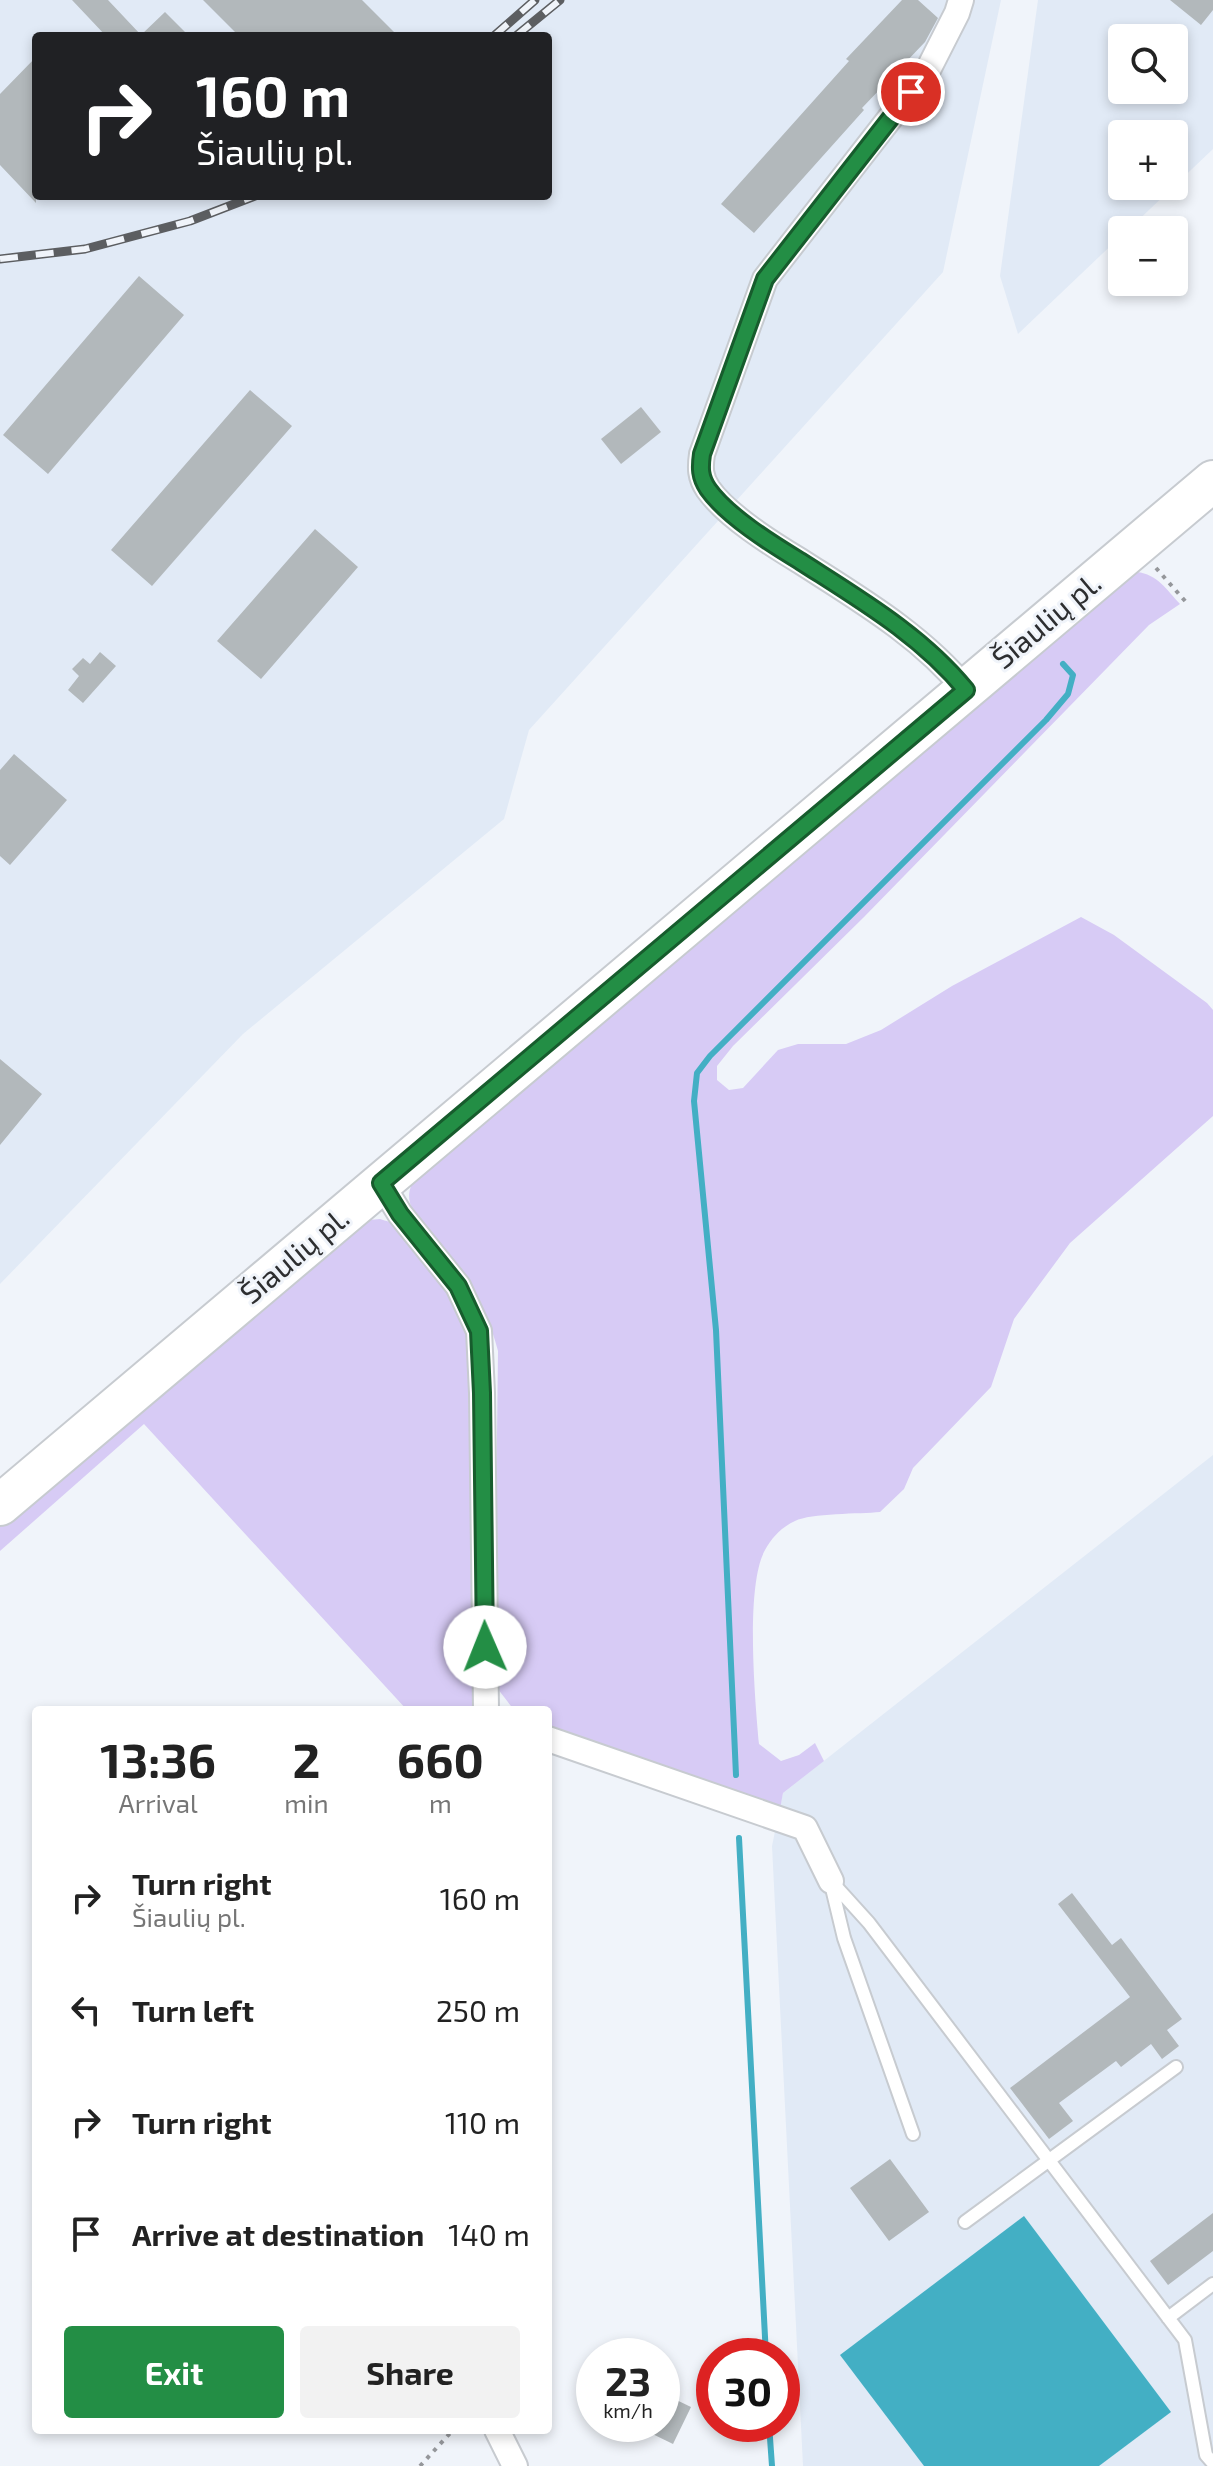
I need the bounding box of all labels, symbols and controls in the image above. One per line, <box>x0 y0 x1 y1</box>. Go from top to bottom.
map controls <box>1108 24 1188 296</box>
button: search <box>1108 24 1188 104</box>
pin <box>877 58 945 126</box>
text: 160 m <box>196 61 350 128</box>
icon: right <box>64 64 168 168</box>
icon: arrive <box>889 70 933 114</box>
button: + <box>1108 120 1188 200</box>
text: Šiaulių pl. <box>196 129 353 172</box>
button: − <box>1108 216 1188 296</box>
street label: Šiaulių pl. <box>984 564 1108 675</box>
street label: Šiaulių pl. <box>232 1199 356 1310</box>
position arrow <box>443 1605 527 1689</box>
text: 13:36 <box>100 1730 216 1788</box>
text: 2 <box>292 1730 320 1788</box>
text: 660 <box>397 1730 484 1788</box>
text: Arrival <box>119 1787 198 1818</box>
text: min <box>284 1787 329 1818</box>
text: m <box>429 1787 452 1818</box>
text: Turn right <box>132 1865 272 1901</box>
icon: right <box>64 1876 108 1920</box>
text: 160 m <box>440 1880 520 1916</box>
text: Šiaulių pl. <box>132 1901 246 1932</box>
icon: left <box>64 1988 108 2032</box>
text: Turn left <box>132 1992 254 2028</box>
text: 250 m <box>436 1992 520 2028</box>
icon: right <box>64 2100 108 2144</box>
text: Turn right <box>132 2104 272 2140</box>
text: 110 m <box>445 2104 520 2140</box>
icon: arrive <box>64 2212 108 2256</box>
text: Arrive at destination <box>132 2216 424 2252</box>
text: 140 m <box>448 2216 530 2252</box>
button: Exit <box>64 2326 284 2418</box>
button: Share <box>300 2326 520 2418</box>
speed limit sign: 30 <box>696 2338 800 2442</box>
text: 23 <box>605 2356 651 2404</box>
text: km/h <box>603 2398 653 2422</box>

